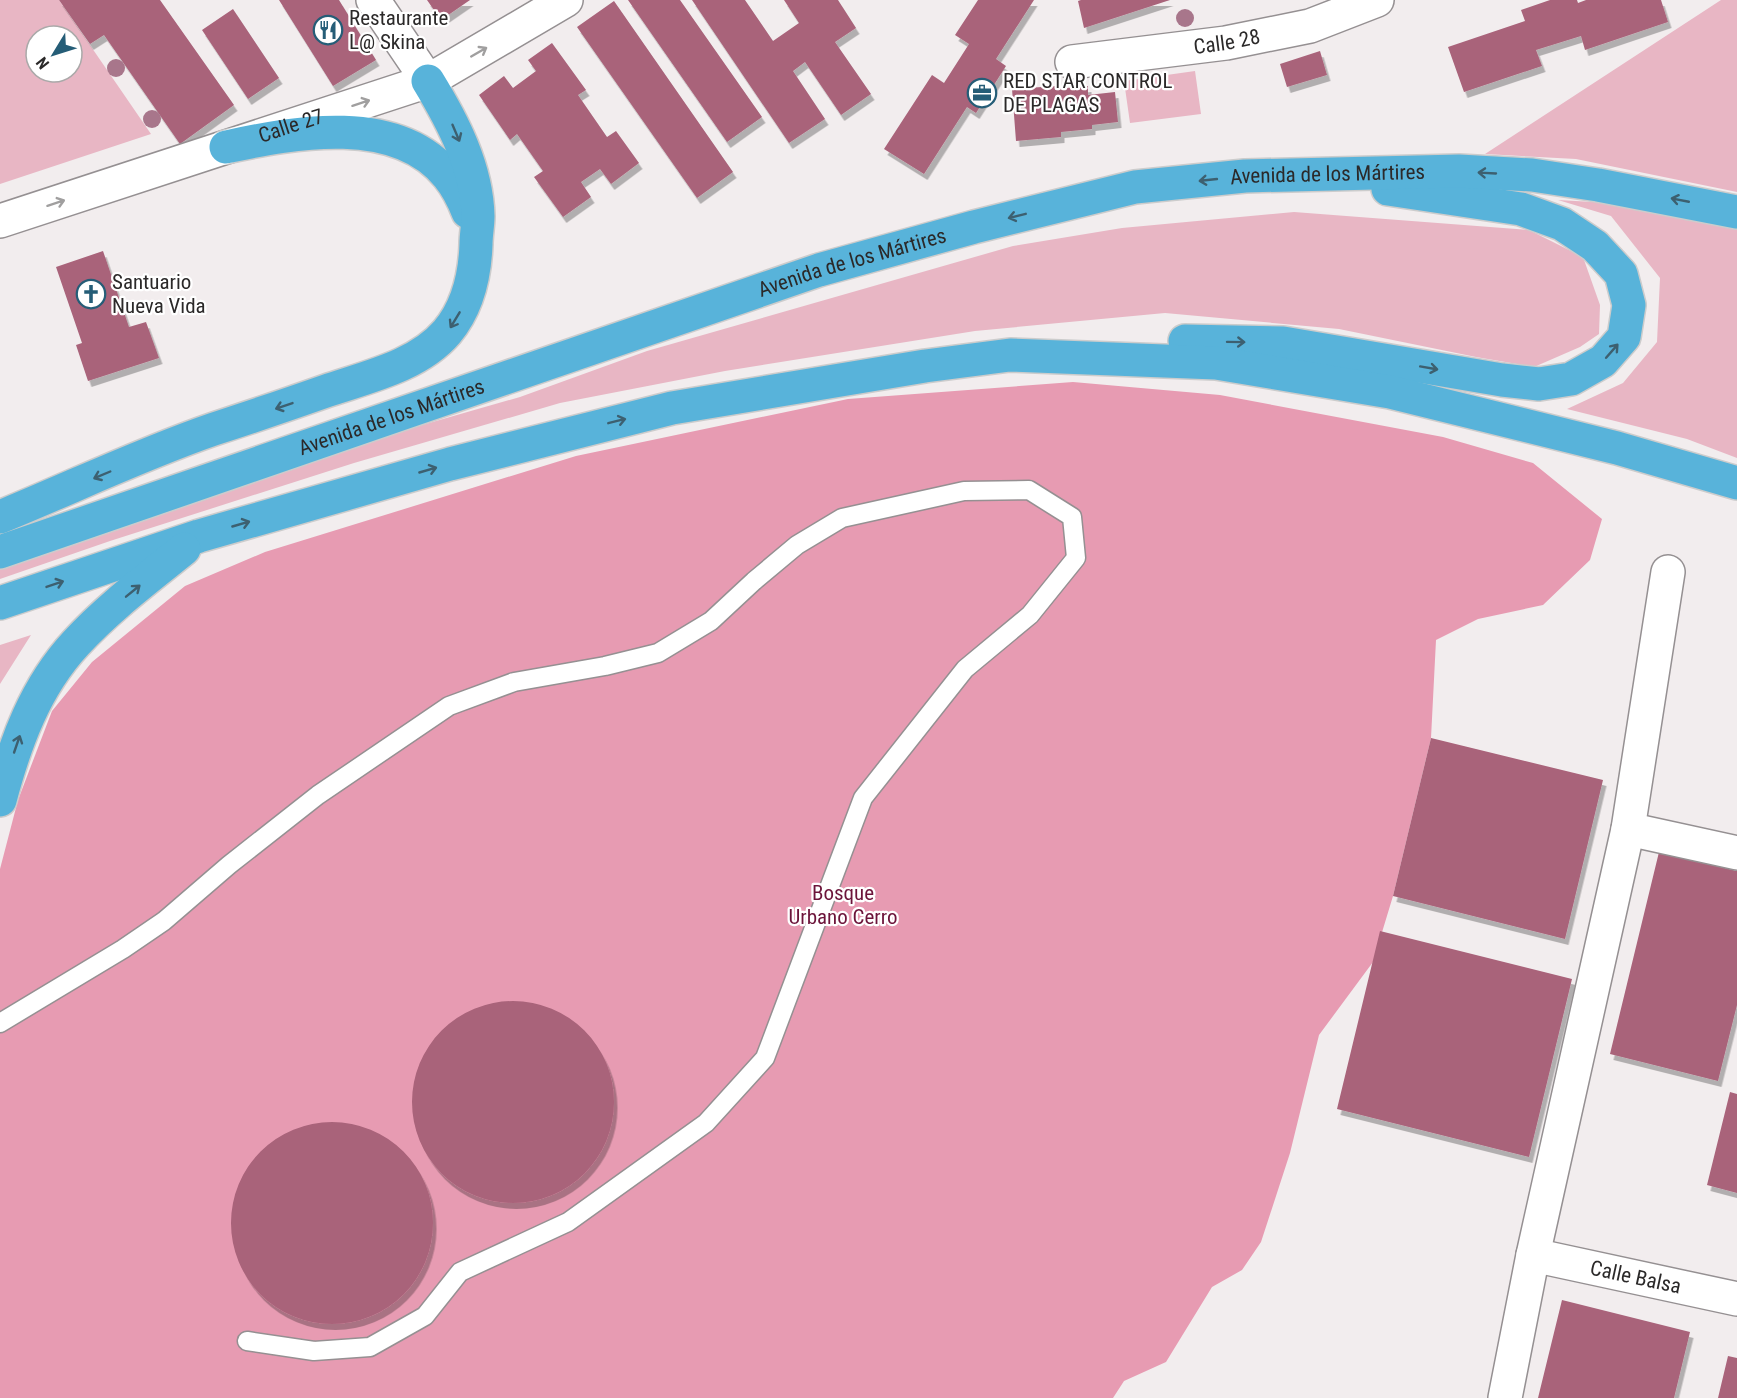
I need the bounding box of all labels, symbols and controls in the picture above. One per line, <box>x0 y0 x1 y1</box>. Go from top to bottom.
place label: Restaurante L@ Skina <box>349 6 448 54</box>
restaurant icon: Restaurante L@ Skina <box>312 14 344 46</box>
north arrow <box>24 24 84 84</box>
street label: Calle 28 <box>1192 24 1262 59</box>
one-way arrow <box>470 46 487 58</box>
text: N <box>32 53 53 73</box>
place label: RED STAR CONTROL DE PLAGAS <box>1003 69 1172 117</box>
office icon: RED STAR CONTROL DE PLAGAS <box>966 77 998 109</box>
one-way arrow <box>351 97 370 108</box>
street label: Calle 27 <box>255 104 326 148</box>
one-way arrow <box>451 123 462 141</box>
street label: Avenida de los Mártires <box>1229 160 1425 189</box>
one-way arrow <box>1477 167 1497 178</box>
one-way arrow <box>1199 175 1219 186</box>
one-way arrow <box>1670 194 1690 205</box>
one-way arrow <box>46 197 65 208</box>
one-way arrow <box>1008 211 1027 223</box>
street label: Avenida de los Mártires <box>755 223 949 302</box>
place label: Santuario Nueva Vida <box>112 270 206 318</box>
church icon: Santuario Nueva Vida <box>75 278 107 310</box>
one-way arrow <box>448 311 460 328</box>
one-way arrow <box>1225 337 1245 348</box>
one-way arrow <box>1605 344 1619 359</box>
one-way arrow <box>1418 363 1438 374</box>
street label: Avenida de los Mártires <box>295 374 488 460</box>
one-way arrow <box>275 401 294 412</box>
one-way arrow <box>607 415 626 427</box>
one-way arrow <box>418 464 437 475</box>
one-way arrow <box>93 470 111 481</box>
one-way arrow <box>231 518 250 529</box>
one-way arrow <box>46 578 65 589</box>
one-way arrow <box>125 584 141 597</box>
one-way arrow <box>12 735 23 753</box>
park label: Bosque Urbano Cerro <box>788 881 898 929</box>
street label: Calle Balsa <box>1588 1256 1683 1299</box>

